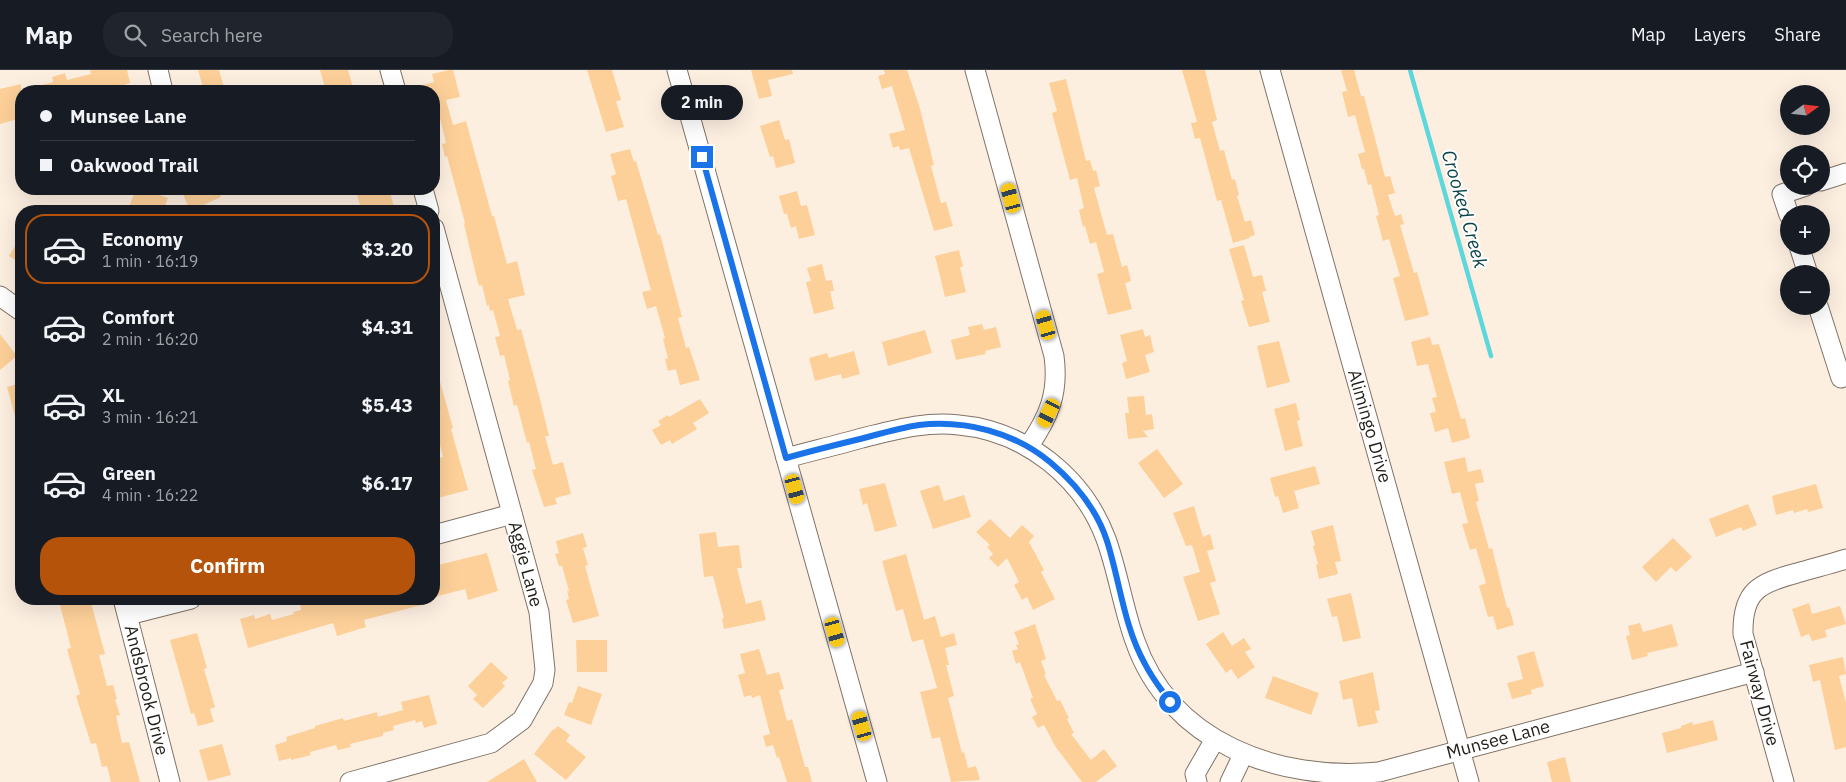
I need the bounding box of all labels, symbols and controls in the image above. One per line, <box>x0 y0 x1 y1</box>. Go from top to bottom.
search box <box>103 12 453 57</box>
text: Map <box>25 19 73 51</box>
icon: search <box>121 21 149 49</box>
text: Search here <box>161 23 263 47</box>
text: Map <box>1631 23 1666 46</box>
text: Layers <box>1694 23 1746 46</box>
text: Share <box>1774 23 1821 46</box>
callout: 2 min <box>661 84 743 119</box>
north arrow <box>1780 85 1830 135</box>
map controls <box>1780 85 1830 315</box>
text: 2 min <box>681 92 723 112</box>
text: Munsee Lane <box>70 104 187 128</box>
button: locate <box>1780 145 1830 195</box>
route end <box>691 146 713 168</box>
water label: Crooked Creek <box>1437 147 1494 272</box>
text: Oakwood Trail <box>70 153 198 177</box>
car <box>999 182 1022 214</box>
button: + <box>1780 205 1830 255</box>
icon: car <box>42 227 87 272</box>
text: Economy <box>102 227 183 251</box>
text: $3.20 <box>361 237 413 261</box>
text: 1 min · 16:19 <box>102 251 198 271</box>
button: − <box>1780 265 1830 315</box>
icon: car <box>42 305 87 350</box>
text: Comfort <box>102 305 175 329</box>
car <box>1034 309 1057 341</box>
text: $4.31 <box>361 315 413 339</box>
text: 2 min · 16:20 <box>102 329 198 349</box>
street label: Alimingo Drive <box>1343 367 1397 485</box>
icon: car <box>42 383 87 428</box>
text: XL <box>102 383 125 407</box>
text: $5.43 <box>361 393 413 417</box>
car <box>1035 396 1062 430</box>
text: 3 min · 16:21 <box>102 407 198 427</box>
icon: car <box>42 461 87 506</box>
text: Green <box>102 461 156 485</box>
text: $6.17 <box>361 471 413 495</box>
car <box>783 473 806 505</box>
text: 4 min · 16:22 <box>102 485 198 505</box>
street label: Aggie Lane <box>504 519 549 610</box>
button: Confirm <box>40 537 415 595</box>
car <box>823 616 846 648</box>
street label: Andsbrook Drive <box>120 622 174 758</box>
street label: Fairway Drive <box>1735 638 1785 748</box>
route start <box>1159 691 1181 713</box>
car <box>850 710 873 742</box>
street label: Munsee Lane <box>1444 714 1553 764</box>

